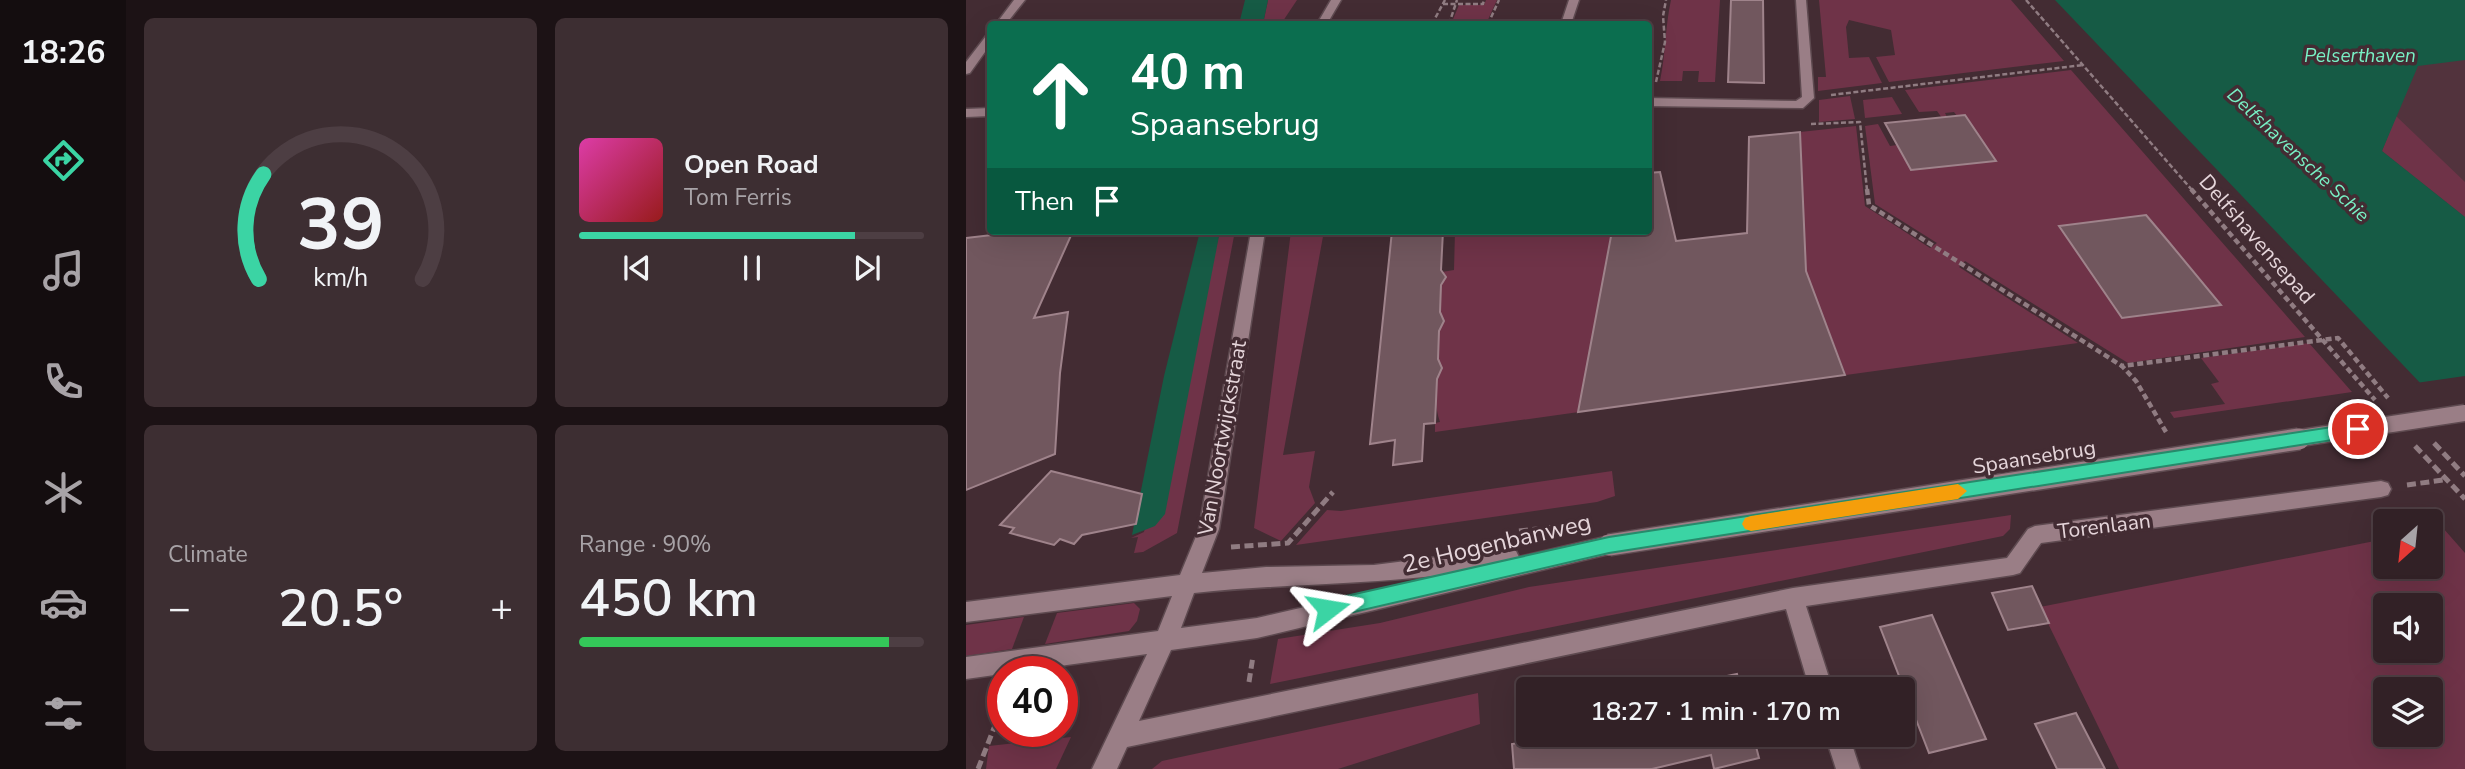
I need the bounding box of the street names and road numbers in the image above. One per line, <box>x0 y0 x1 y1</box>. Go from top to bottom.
street label: Delfshavensepad <box>2193 168 2321 310</box>
street label: Van Noortwijckstraat <box>1191 337 1253 539</box>
street label: Spaansebrug <box>1970 433 2098 481</box>
street label: 2e Hogenbanweg <box>1400 506 1594 580</box>
street label: Torenlaan <box>2056 506 2152 546</box>

